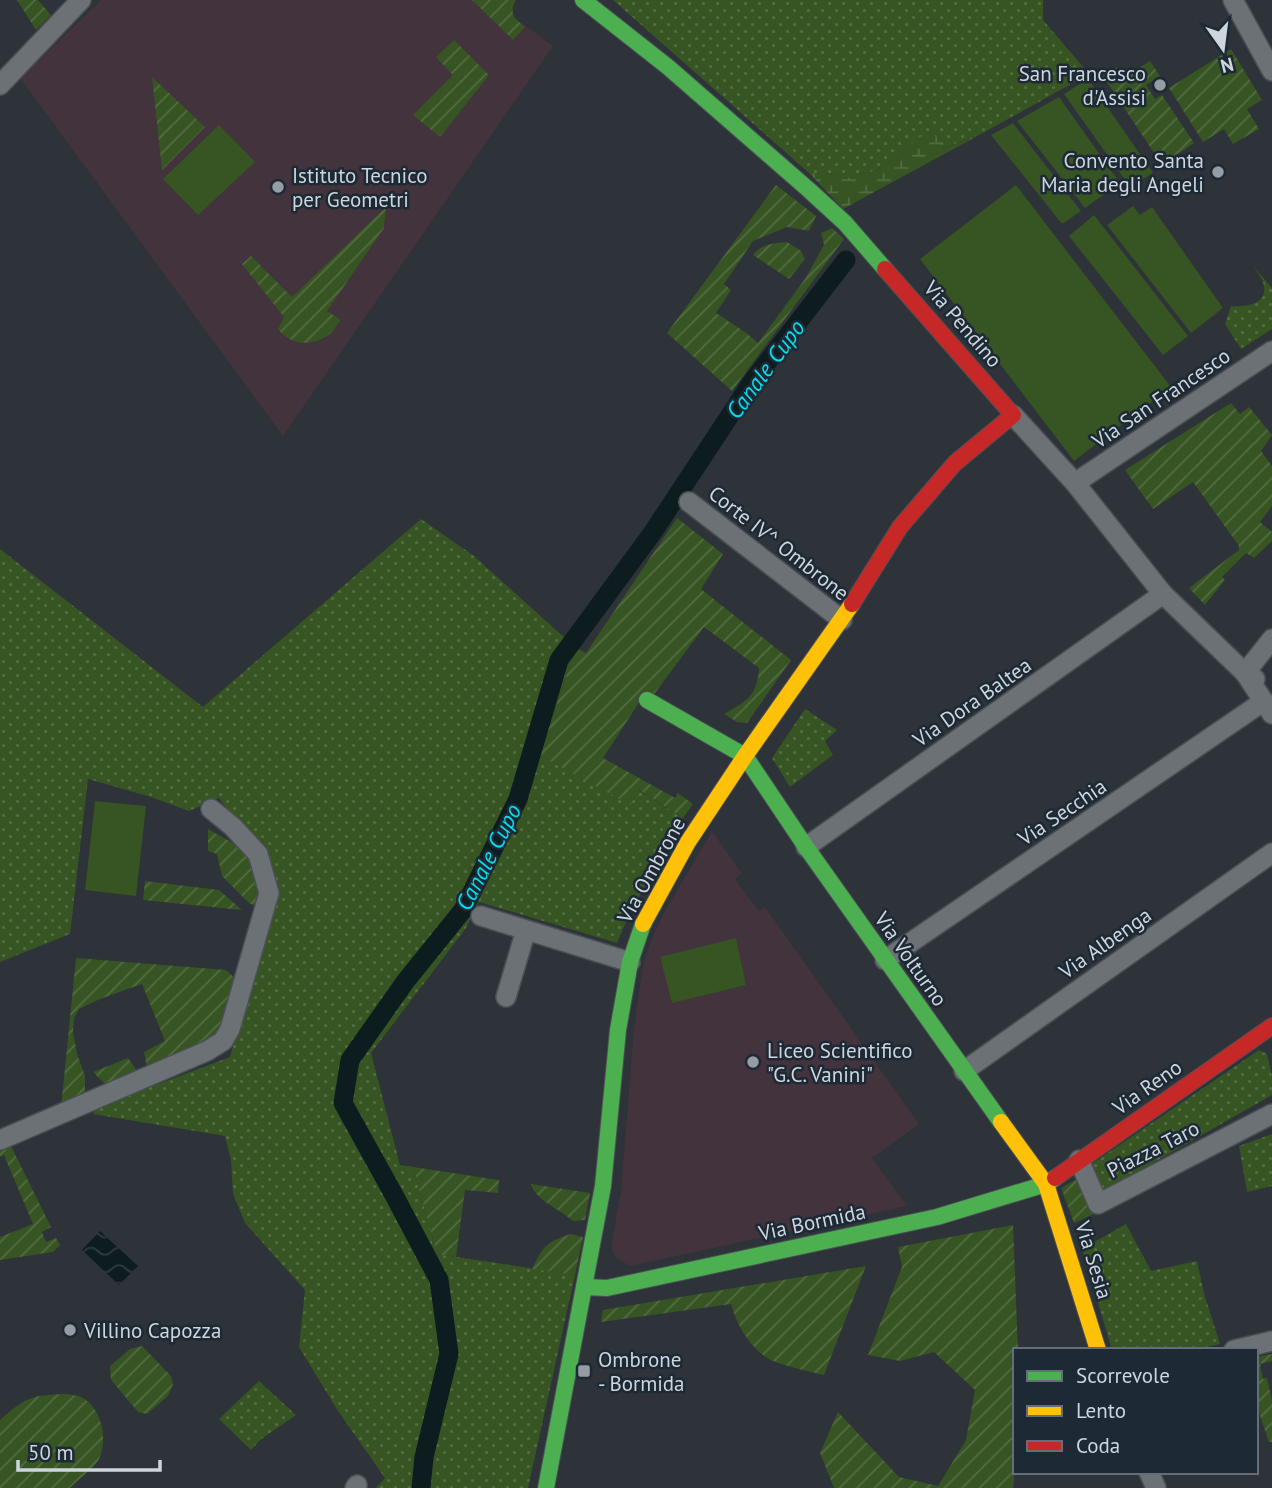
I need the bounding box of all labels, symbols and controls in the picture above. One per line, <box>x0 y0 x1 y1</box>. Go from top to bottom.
north arrow <box>1188 14 1258 84</box>
text: N <box>1218 52 1236 79</box>
place label: San Francesco d'Assisi <box>1019 60 1146 111</box>
marker: San Francesco d'Assisi <box>1152 77 1168 93</box>
place label: Convento Santa Maria degli Angeli <box>1041 147 1204 198</box>
place label: Istituto Tecnico per Geometri <box>292 162 427 213</box>
marker: Convento Santa Maria degli Angeli <box>1210 164 1226 180</box>
marker: Istituto Tecnico per Geometri <box>270 179 286 195</box>
street label: Via Pendino <box>917 274 1008 373</box>
water label: Canale Cupo <box>719 314 811 424</box>
street label: Via San Francesco <box>1086 342 1235 455</box>
street label: Corte IV^ Ombrone <box>703 480 855 606</box>
street label: Via Dora Baltea <box>907 651 1036 753</box>
street label: Via Secchia <box>1012 773 1111 852</box>
water label: Canale Cupo <box>449 799 527 915</box>
street label: Via Ombrone <box>610 812 691 929</box>
street label: Via Albenga <box>1053 901 1156 985</box>
street label: Via Volturno <box>868 906 953 1012</box>
place label: Liceo Scientifico "G.C. Vanini" <box>767 1037 913 1088</box>
street label: Via Reno <box>1106 1053 1187 1121</box>
marker: Liceo Scientifico "G.C. Vanini" <box>745 1054 761 1070</box>
street label: Piazza Taro <box>1102 1114 1204 1184</box>
street label: Via Bormida <box>755 1198 868 1247</box>
street label: Via Sesia <box>1069 1217 1119 1302</box>
place label: Villino Capozza <box>83 1317 221 1344</box>
marker: Villino Capozza <box>62 1322 78 1338</box>
place label: Ombrone - Bormida <box>598 1346 685 1397</box>
legend <box>1013 1348 1258 1474</box>
text: Scorrevole <box>1076 1362 1170 1389</box>
marker: Ombrone - Bormida <box>576 1363 592 1379</box>
text: Lento <box>1076 1397 1126 1424</box>
scale bar <box>18 1428 159 1472</box>
text: Coda <box>1076 1432 1120 1459</box>
text: 50 m <box>28 1439 74 1466</box>

